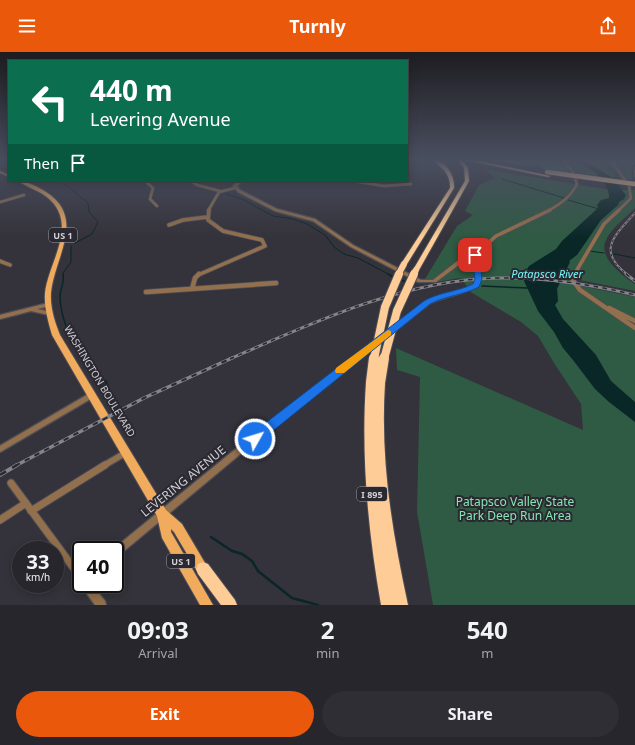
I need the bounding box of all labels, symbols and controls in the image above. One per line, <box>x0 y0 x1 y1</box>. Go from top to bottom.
text: Turnly <box>289 14 346 38</box>
icon: menu <box>16 15 38 37</box>
icon: share <box>597 15 619 37</box>
text: 440 m <box>90 71 173 109</box>
icon: left <box>24 76 76 128</box>
text: Levering Avenue <box>90 107 231 131</box>
icon: arrive <box>67 152 89 174</box>
text: Then <box>24 153 59 173</box>
road number: US 1 <box>49 228 77 242</box>
pin <box>458 238 492 272</box>
icon: arrive <box>464 244 486 266</box>
water label: Patapsco River <box>511 266 583 281</box>
street label: WASHINGTON BOULEVARD <box>61 323 139 439</box>
position arrow <box>234 418 276 460</box>
street label: LEVERING AVENUE <box>137 441 229 521</box>
road number: I 895 <box>357 487 387 501</box>
park label: Patapsco Valley State Park Deep Run Area <box>456 493 575 524</box>
speed limit sign: 40 <box>72 541 124 593</box>
text: 33 <box>27 548 49 575</box>
road number: US 1 <box>167 554 195 568</box>
text: km/h <box>26 570 50 584</box>
text: 09:03 <box>127 613 189 646</box>
text: 2 <box>321 613 335 646</box>
text: 540 <box>467 613 508 646</box>
text: Arrival <box>138 644 178 662</box>
text: min <box>316 644 339 662</box>
text: m <box>481 644 493 662</box>
button: Exit <box>16 691 314 737</box>
button: Share <box>322 691 619 737</box>

